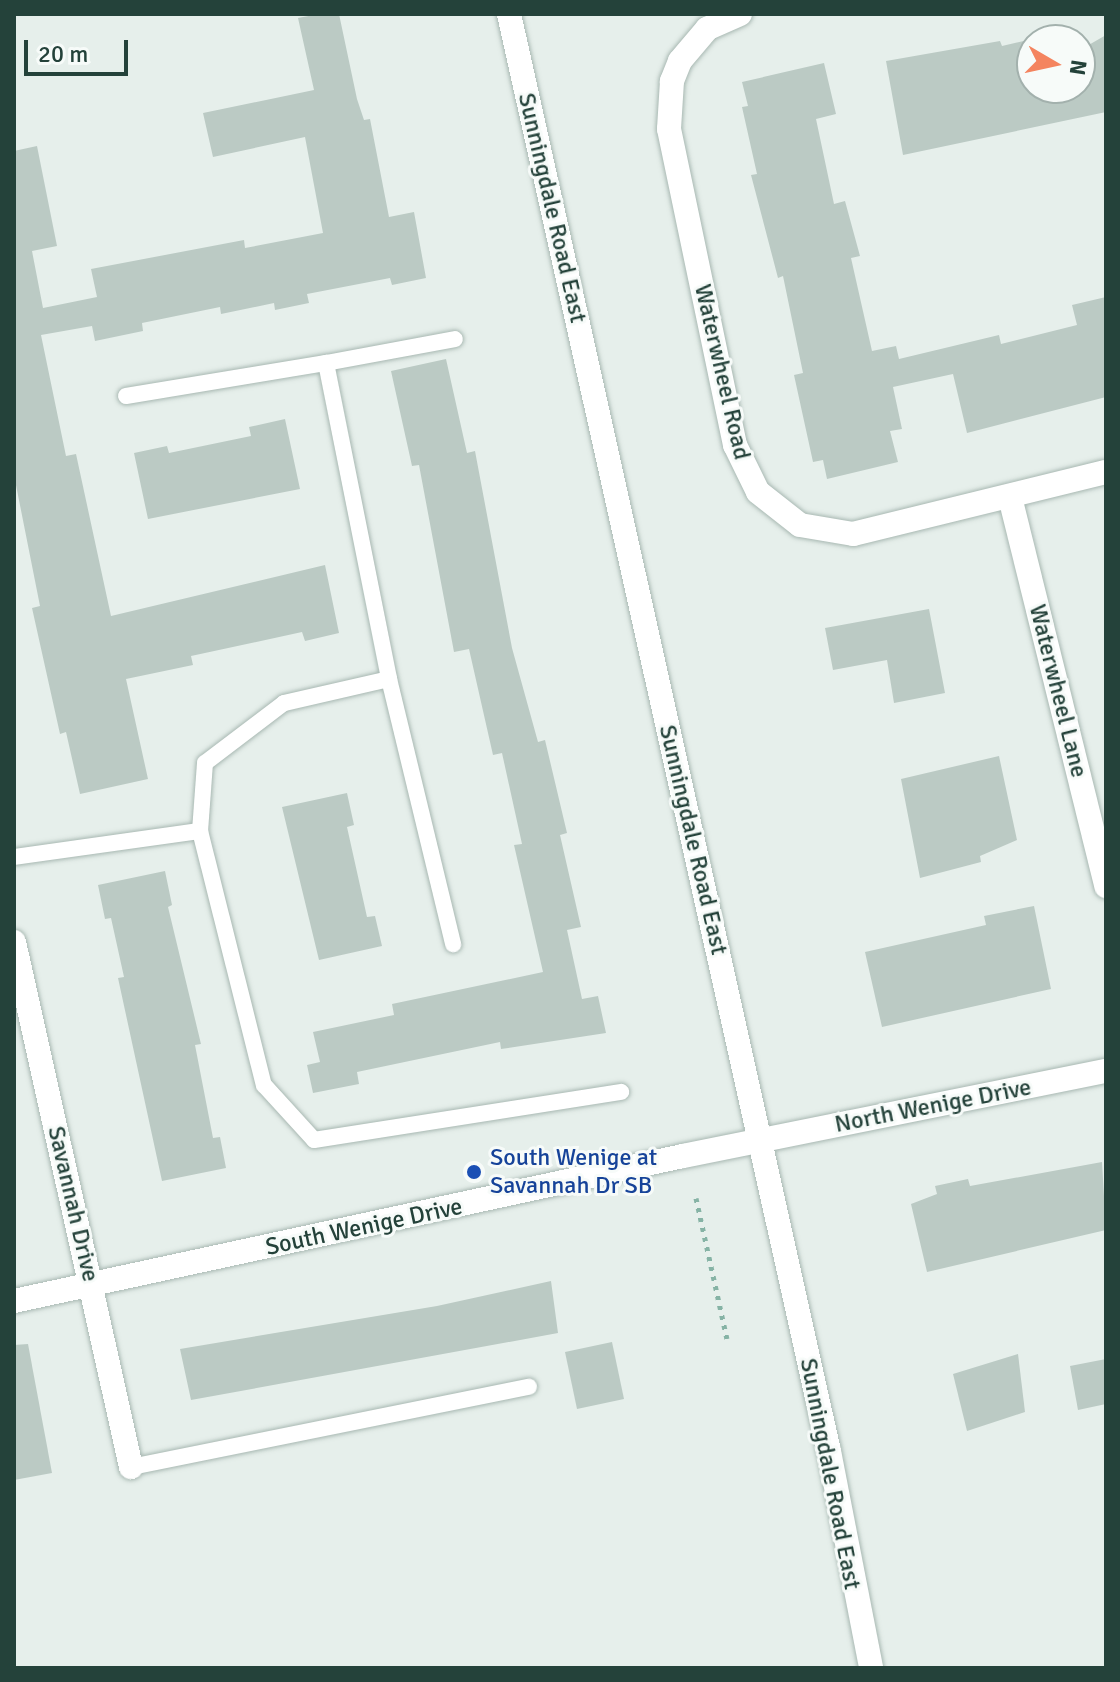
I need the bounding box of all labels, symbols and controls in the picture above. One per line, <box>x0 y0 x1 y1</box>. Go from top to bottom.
scale bar <box>28 24 132 74</box>
north arrow <box>1016 24 1096 104</box>
text: 20 m <box>38 39 88 69</box>
text: N <box>1064 58 1093 77</box>
street label: Sunningdale Road East <box>512 90 592 326</box>
street label: Waterwheel Road <box>688 282 756 462</box>
street label: Waterwheel Lane <box>1023 602 1093 780</box>
street label: Sunningdale Road East <box>653 722 733 958</box>
street label: North Wenige Drive <box>832 1073 1034 1139</box>
street label: Savannah Drive <box>41 1124 105 1284</box>
place label: South Wenige at Savannah Dr SB <box>490 1144 657 1200</box>
marker: South Wenige at Savannah Dr SB <box>465 1163 483 1181</box>
street label: South Wenige Drive <box>263 1192 465 1262</box>
street label: Sunningdale Road East <box>793 1356 867 1592</box>

